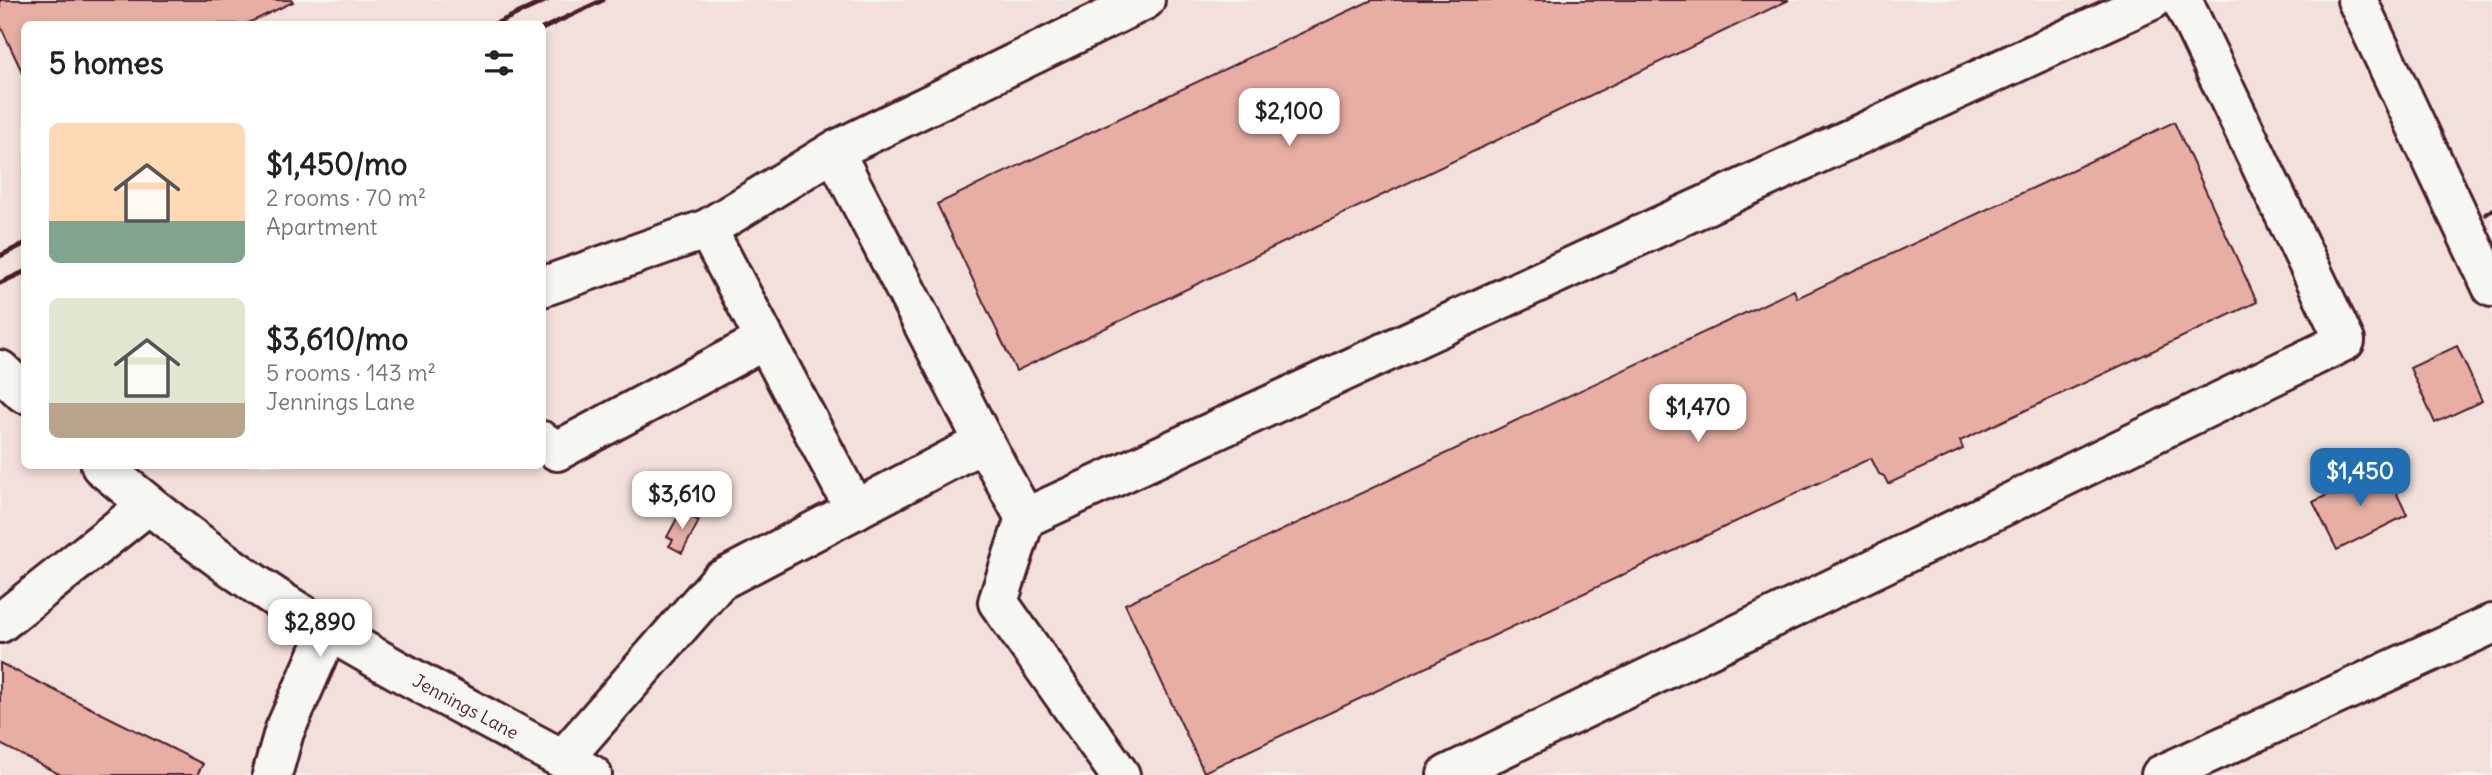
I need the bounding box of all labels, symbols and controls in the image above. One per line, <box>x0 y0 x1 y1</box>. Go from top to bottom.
text: 5 homes <box>49 44 164 82</box>
icon: filters <box>480 44 518 82</box>
pin: $2,100 <box>1232 88 1346 148</box>
text: $2,100 <box>1255 96 1323 125</box>
text: $1,450/mo <box>266 145 407 183</box>
icon: home <box>105 151 189 235</box>
text: 2 rooms · 70 m² <box>266 183 426 212</box>
text: Apartment <box>266 212 378 241</box>
text: $3,610/mo <box>266 320 408 358</box>
icon: home <box>105 326 189 410</box>
text: 5 rooms · 143 m² <box>266 358 436 387</box>
pin: $1,470 <box>1641 384 1755 444</box>
text: Jennings Lane <box>266 387 415 416</box>
text: $1,470 <box>1665 392 1731 421</box>
pin: $1,450 <box>2303 448 2417 508</box>
text: $1,450 <box>2326 456 2394 485</box>
pin: $3,610 <box>625 472 739 531</box>
text: $3,610 <box>648 479 716 508</box>
pin: $2,890 <box>263 600 377 659</box>
text: $2,890 <box>284 607 356 636</box>
street label: Jennings Lane <box>409 669 522 744</box>

